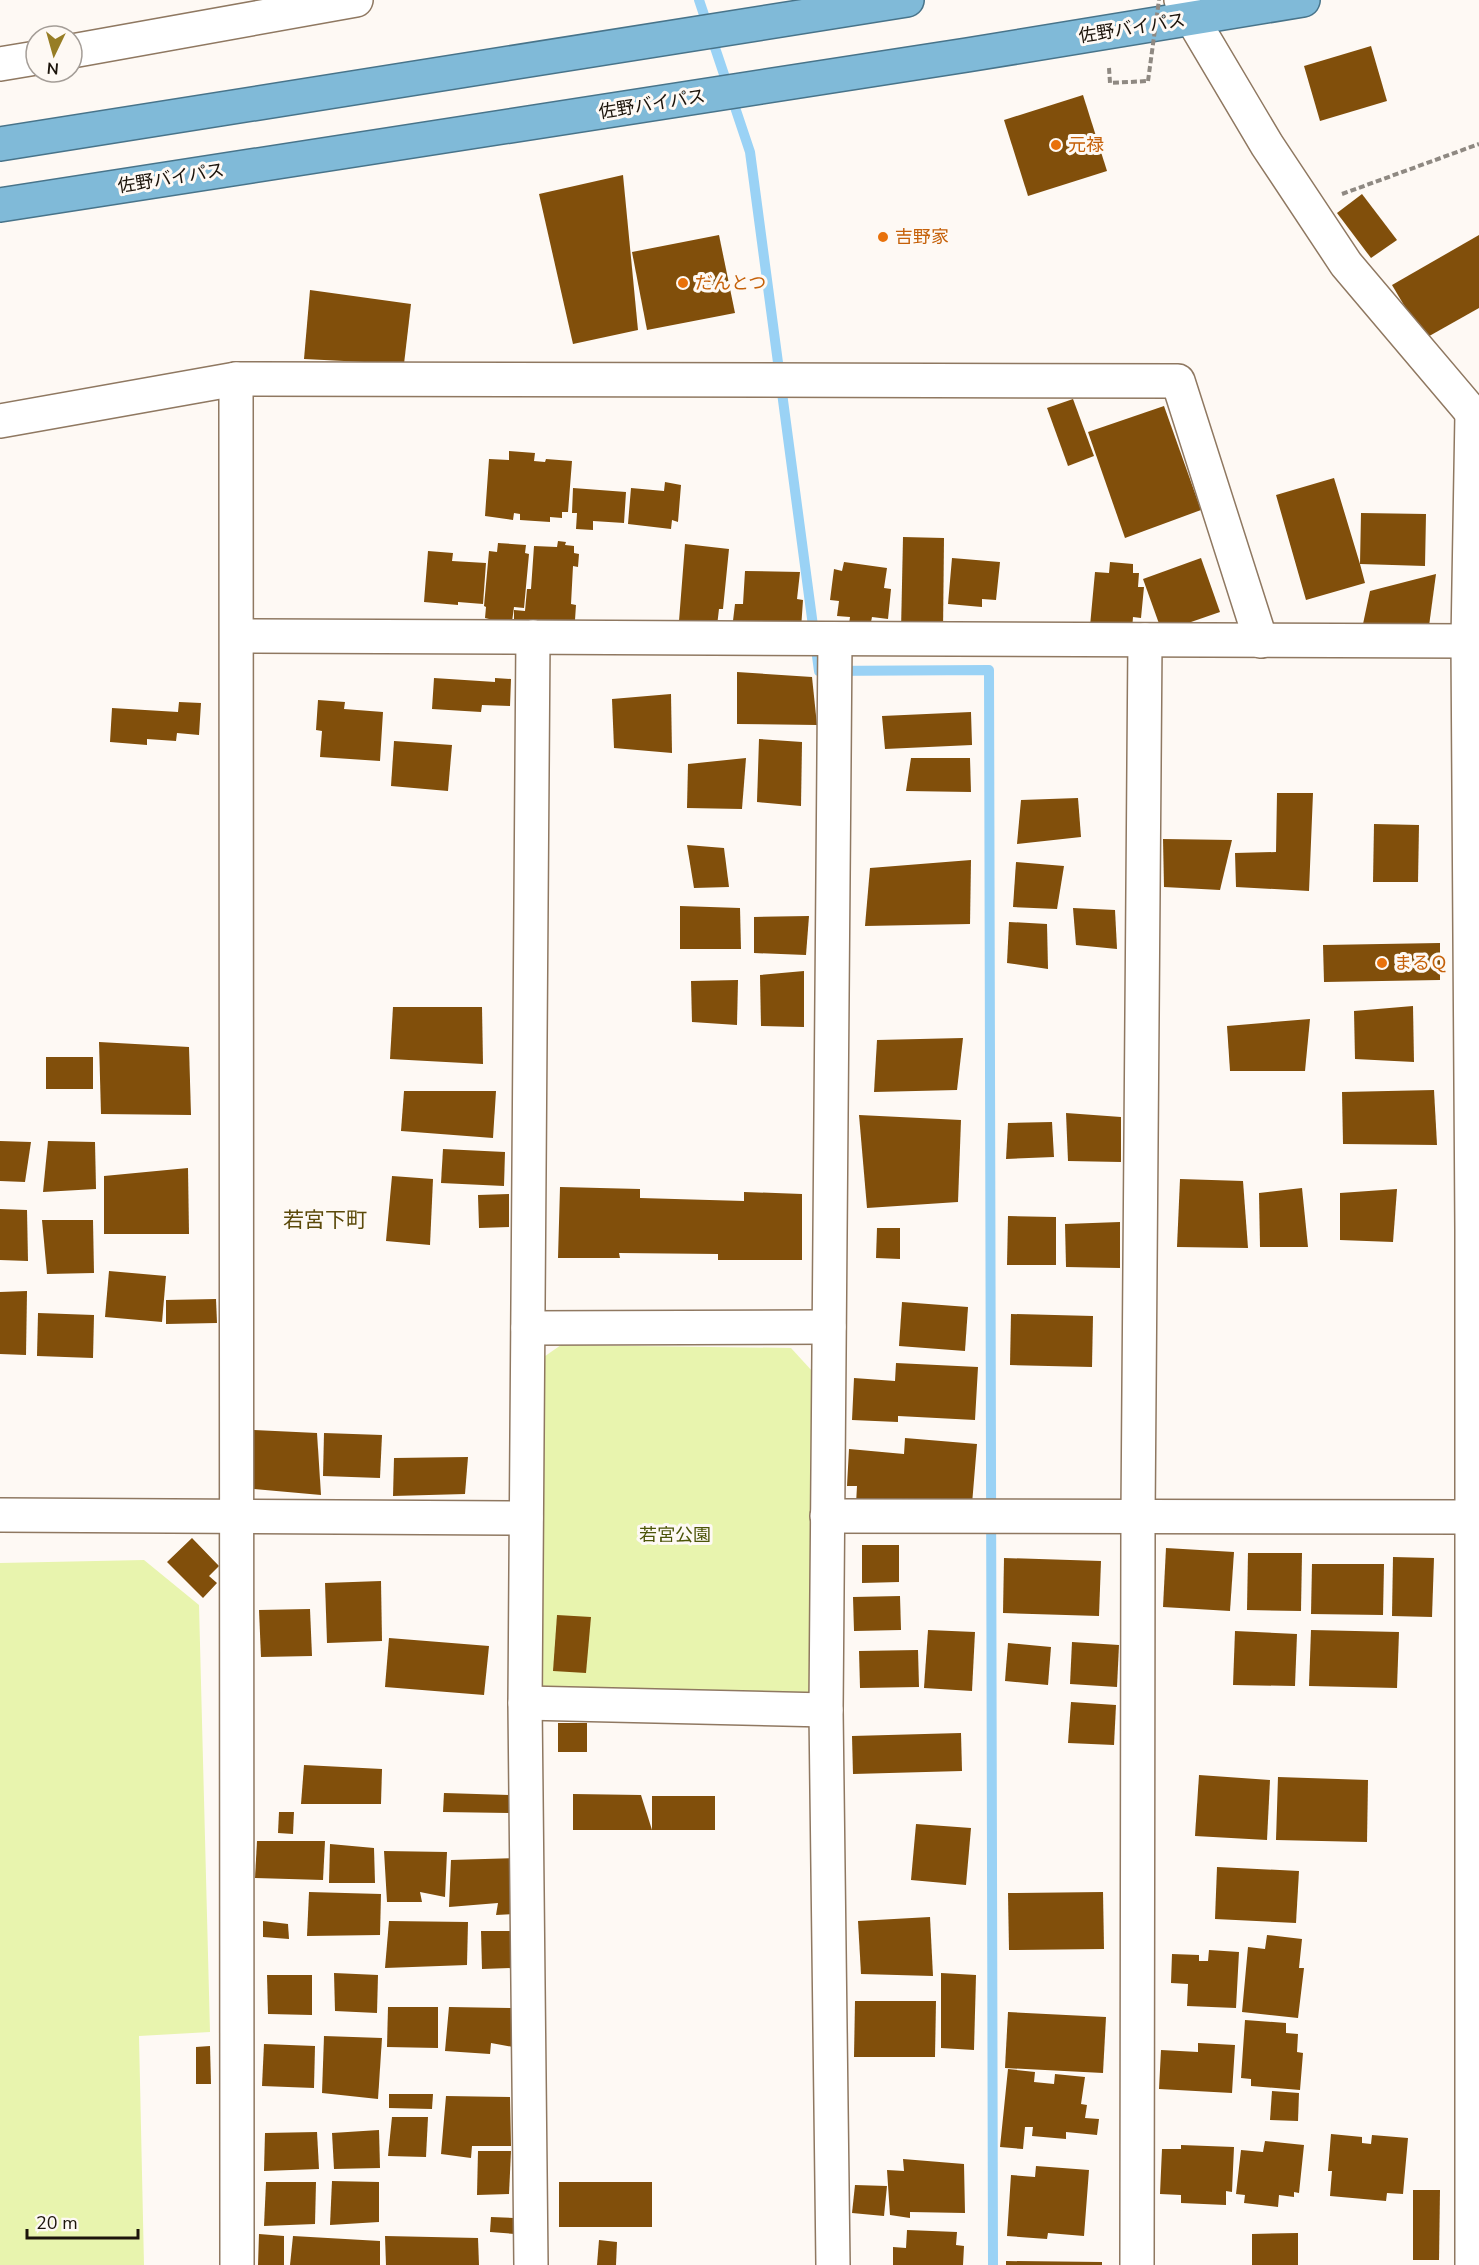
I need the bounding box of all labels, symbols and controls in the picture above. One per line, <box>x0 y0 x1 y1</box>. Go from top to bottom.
street label: 佐野バイパス <box>1077 8 1187 48</box>
north arrow <box>24 24 84 84</box>
text: N <box>46 56 60 79</box>
street label: 佐野バイパス <box>597 84 707 124</box>
place label: 元禄 <box>1068 133 1104 157</box>
marker: 元禄 <box>1049 138 1063 152</box>
street label: 佐野バイパス <box>116 158 226 198</box>
place label: 吉野家 <box>895 225 949 249</box>
marker: 吉野家 <box>876 230 890 244</box>
place label: だんとつ <box>695 271 766 295</box>
marker: だんとつ <box>676 276 690 290</box>
place label: まるＱ <box>1394 951 1448 975</box>
marker: まるＱ <box>1375 956 1389 970</box>
district label: 若宮下町 <box>283 1206 367 1234</box>
park label: 若宮公園 <box>639 1523 711 1547</box>
scale bar <box>27 2202 138 2240</box>
text: 20 m <box>36 2211 78 2235</box>

